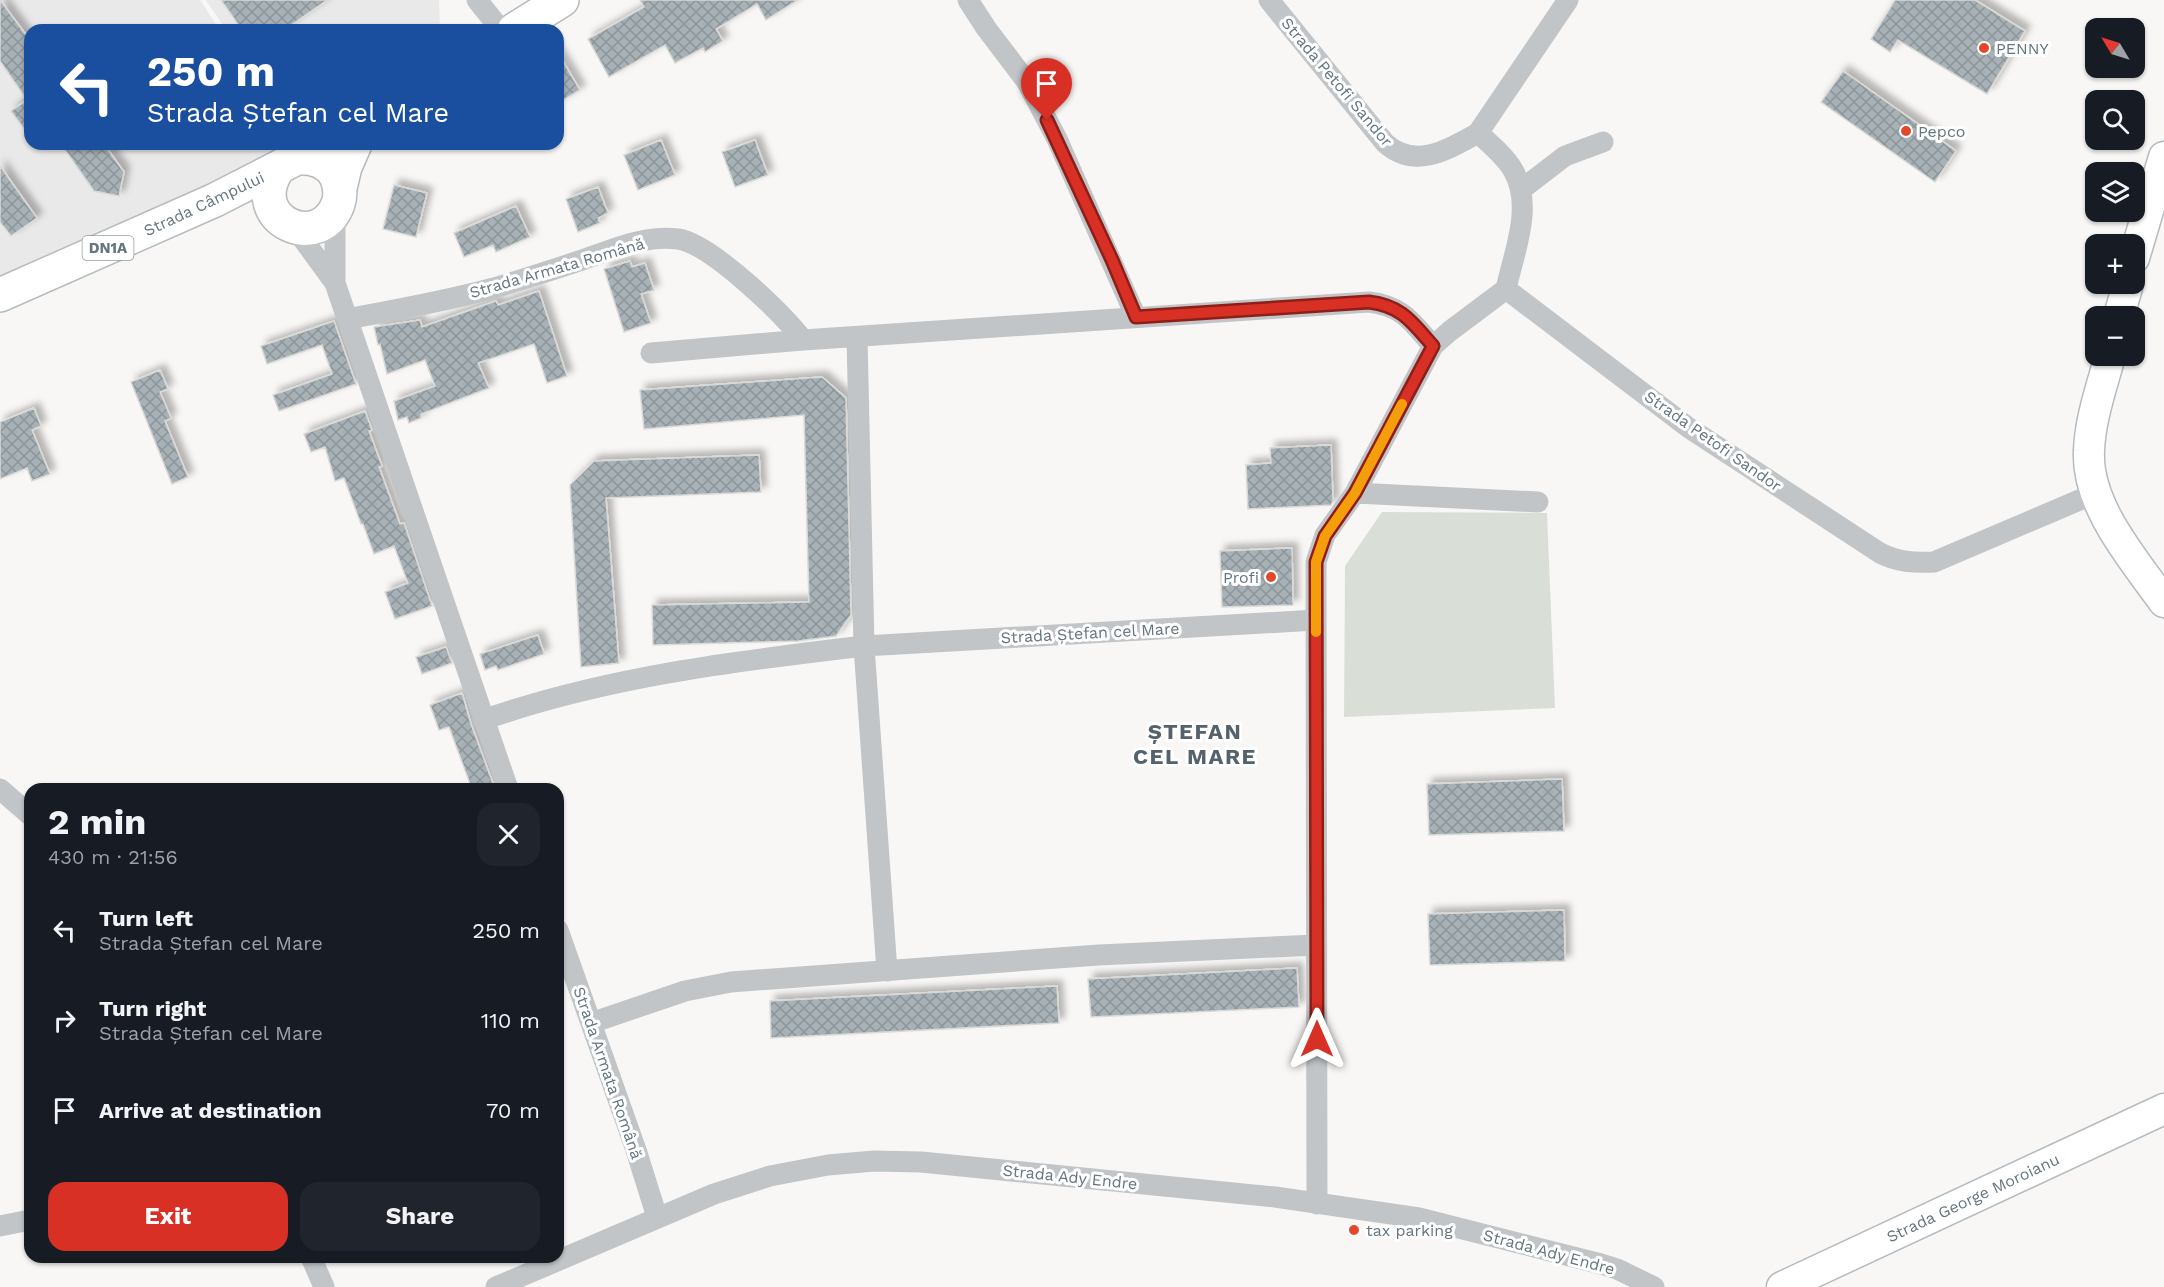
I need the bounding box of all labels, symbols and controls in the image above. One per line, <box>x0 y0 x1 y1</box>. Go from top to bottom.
street label: Strada Petofi Sandor <box>1278 14 1397 151</box>
north arrow <box>2085 18 2145 78</box>
map controls <box>2085 18 2145 366</box>
place label: PENNY <box>1996 39 2049 58</box>
marker: PENNY <box>1977 41 1991 55</box>
text: 250 m <box>147 47 275 96</box>
icon: left <box>48 48 126 126</box>
pin <box>1021 58 1072 120</box>
icon: arrive <box>1030 67 1063 100</box>
button: search <box>2085 90 2145 150</box>
text: Strada Ștefan cel Mare <box>147 97 449 129</box>
place label: Pepco <box>1918 122 1965 141</box>
marker: Pepco <box>1899 124 1913 138</box>
button: layers <box>2085 162 2145 222</box>
street label: Strada Câmpului <box>141 168 267 240</box>
street label: Strada Armata Română <box>467 234 647 302</box>
button: + <box>2085 234 2145 294</box>
road number: DN1A <box>82 236 134 260</box>
button: − <box>2085 306 2145 366</box>
street label: Strada Petofi Sandor <box>1641 387 1785 496</box>
place label: Profi <box>1223 568 1259 587</box>
marker: Profi <box>1264 570 1278 584</box>
street label: Strada Ștefan cel Mare <box>1000 619 1180 647</box>
district label: ȘTEFAN CEL MARE <box>1133 719 1257 769</box>
text: 2 min <box>48 801 146 843</box>
button: close <box>477 803 540 866</box>
text: 430 m · 21:56 <box>48 845 178 869</box>
text: Turn left <box>99 906 193 931</box>
icon: left <box>48 914 81 947</box>
text: 250 m <box>472 918 540 943</box>
text: Strada Ștefan cel Mare <box>99 931 323 955</box>
street label: Strada Armata Română <box>570 984 646 1162</box>
text: Turn right <box>99 996 206 1021</box>
icon: right <box>48 1004 81 1037</box>
position arrow <box>1285 1007 1349 1071</box>
text: 110 m <box>481 1008 540 1033</box>
text: Strada Ștefan cel Mare <box>99 1021 323 1045</box>
icon: arrive <box>48 1094 81 1127</box>
text: Arrive at destination <box>99 1098 322 1123</box>
text: 70 m <box>486 1098 540 1123</box>
street label: Strada George Moroianu <box>1884 1150 2062 1246</box>
street label: Strada Ady Endre <box>1002 1160 1138 1194</box>
button: Exit <box>48 1182 288 1251</box>
button: Share <box>300 1182 540 1251</box>
place label: tax parking <box>1366 1221 1453 1240</box>
marker: tax parking <box>1347 1223 1361 1237</box>
street label: Strada Ady Endre <box>1481 1225 1617 1279</box>

